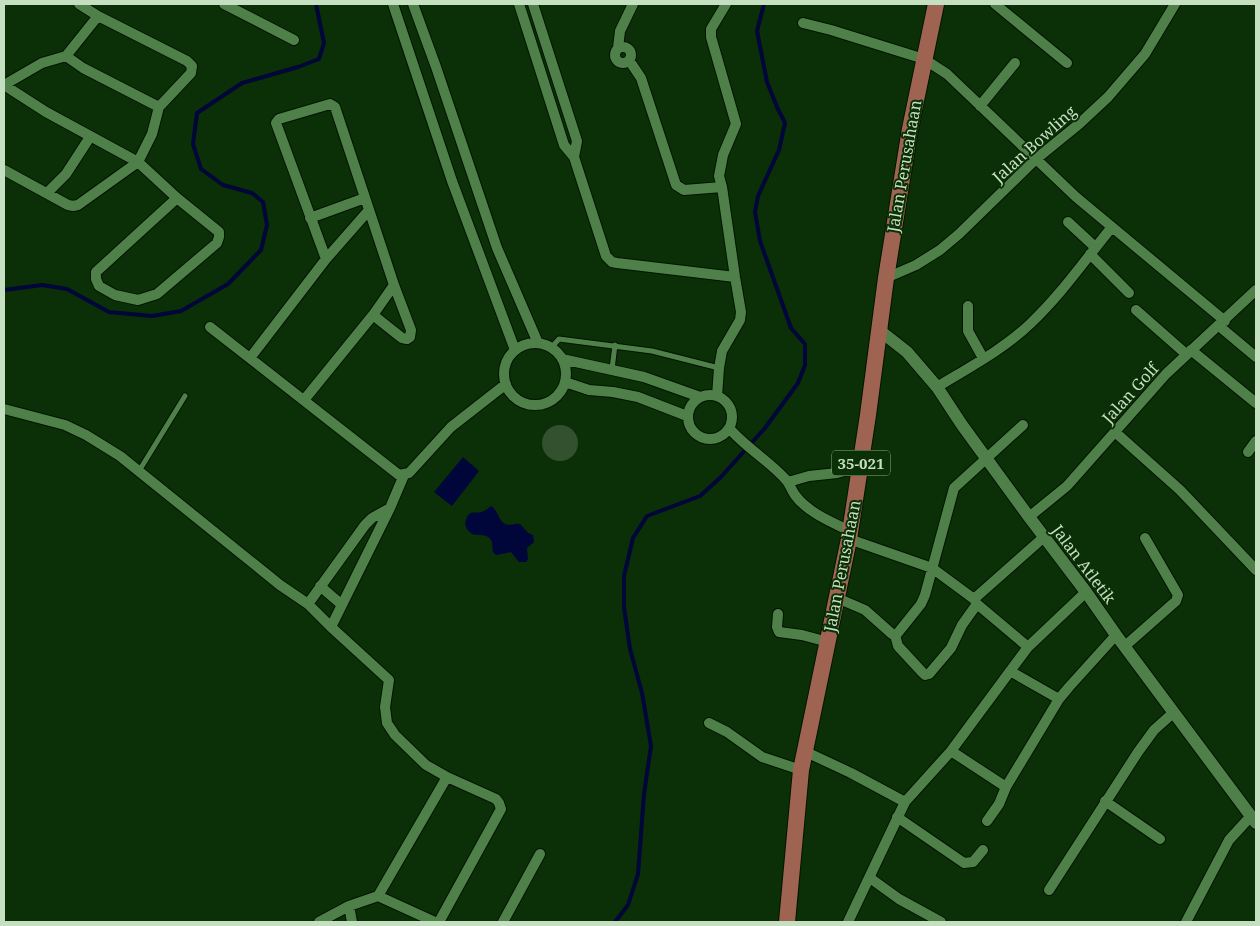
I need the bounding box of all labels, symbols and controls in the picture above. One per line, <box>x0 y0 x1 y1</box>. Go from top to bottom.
street label: Jalan Perusahaan <box>881 98 926 235</box>
street label: Jalan Bowling <box>987 100 1081 188</box>
street label: Jalan Golf <box>1096 356 1165 429</box>
road number: 35-021 <box>832 450 890 476</box>
street label: Jalan Perusahaan <box>818 498 866 635</box>
street label: Jalan Atletik <box>1046 519 1121 609</box>

